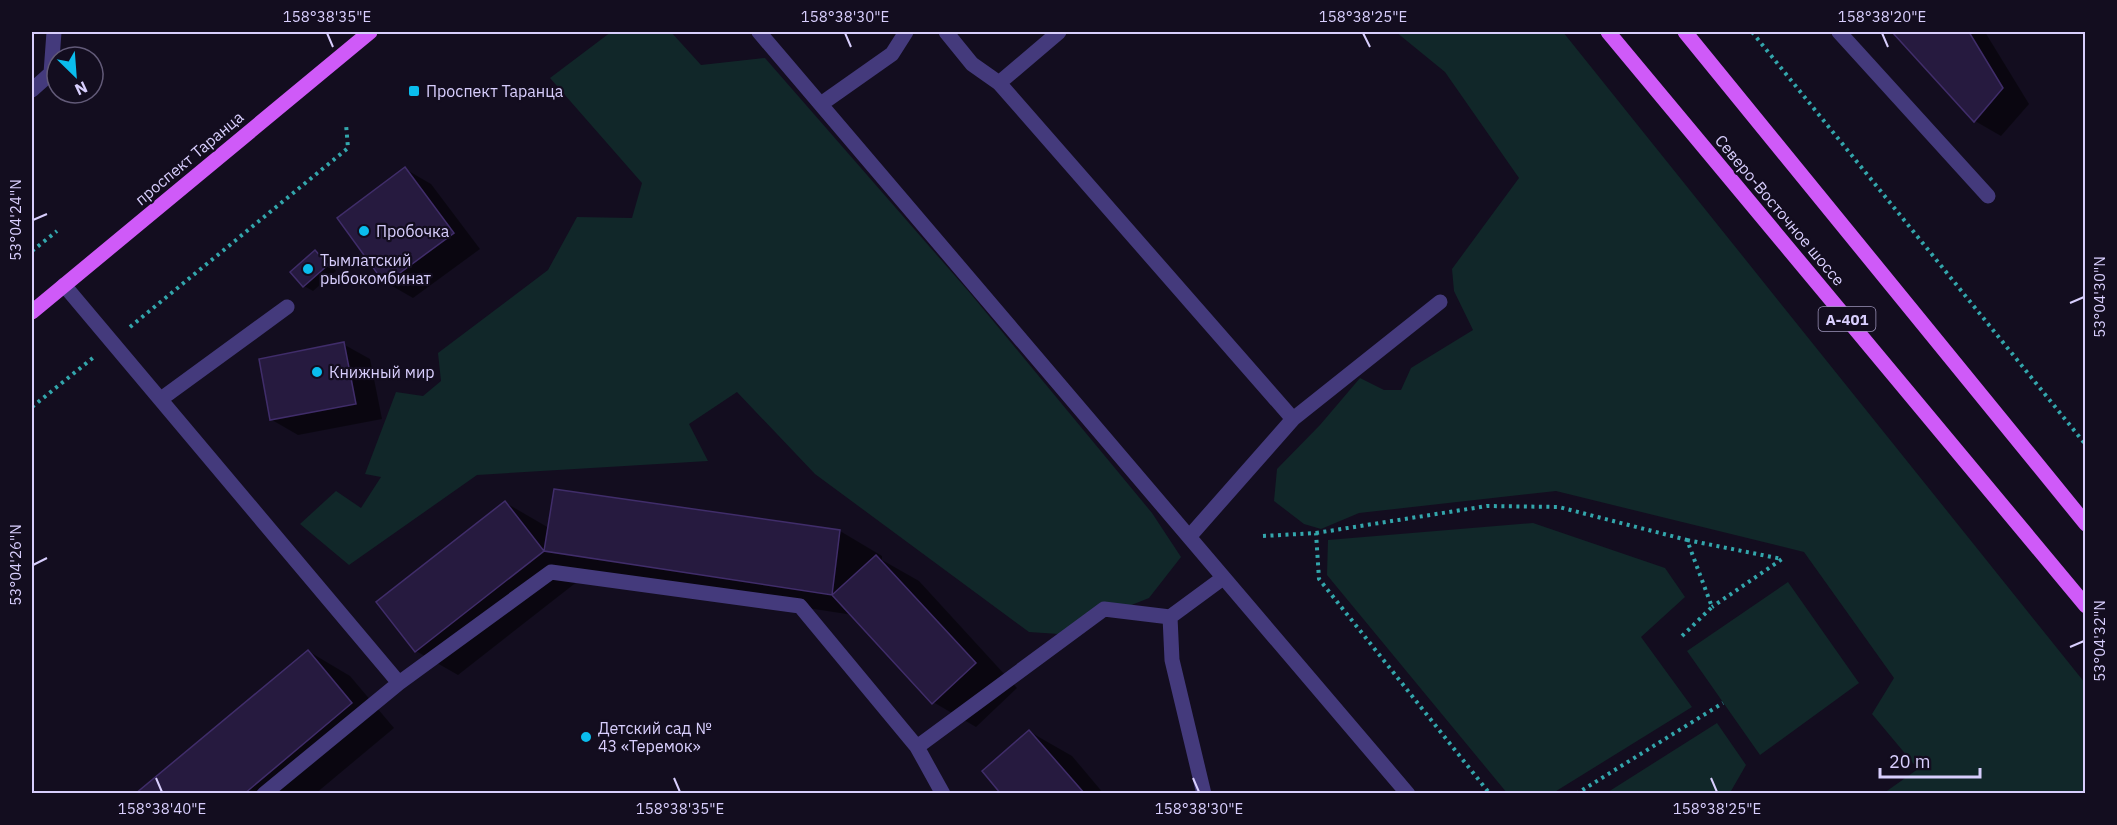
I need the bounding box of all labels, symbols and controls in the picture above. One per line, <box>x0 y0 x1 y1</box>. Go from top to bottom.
text: 158°38'35"E <box>283 7 371 26</box>
text: 158°38'30"E <box>801 7 889 26</box>
text: 158°38'25"E <box>1319 7 1407 26</box>
text: 158°38'20"E <box>1838 7 1926 26</box>
north arrow <box>45 45 105 105</box>
text: N <box>72 77 91 100</box>
place label: Проспект Таранца <box>426 81 564 101</box>
marker: Проспект Таранца <box>407 84 421 98</box>
street label: проспект Таранца <box>131 107 248 209</box>
street label: Северо-Восточное шоссе <box>1711 130 1849 290</box>
text: 53°04'24"N <box>6 179 25 261</box>
place label: Пробочка <box>376 221 450 241</box>
marker: Пробочка <box>357 224 371 238</box>
place label: Тымлатский рыбокомбинат <box>320 250 432 288</box>
text: 53°04'30"N <box>2090 256 2109 338</box>
marker: Тымлатский рыбокомбинат <box>301 262 315 276</box>
road number: А-401 <box>1818 307 1876 331</box>
place label: Книжный мир <box>329 362 435 382</box>
marker: Книжный мир <box>310 365 324 379</box>
text: 53°04'26"N <box>6 524 25 606</box>
text: 53°04'32"N <box>2090 600 2109 682</box>
place label: Детский сад № 43 «Теремок» <box>598 718 712 756</box>
marker: Детский сад № 43 «Теремок» <box>579 730 593 744</box>
scale bar <box>1880 741 1980 779</box>
text: 20 m <box>1889 750 1931 773</box>
text: 158°38'40"E <box>118 799 206 818</box>
text: 158°38'35"E <box>636 799 724 818</box>
text: 158°38'30"E <box>1155 799 1243 818</box>
text: 158°38'25"E <box>1673 799 1761 818</box>

